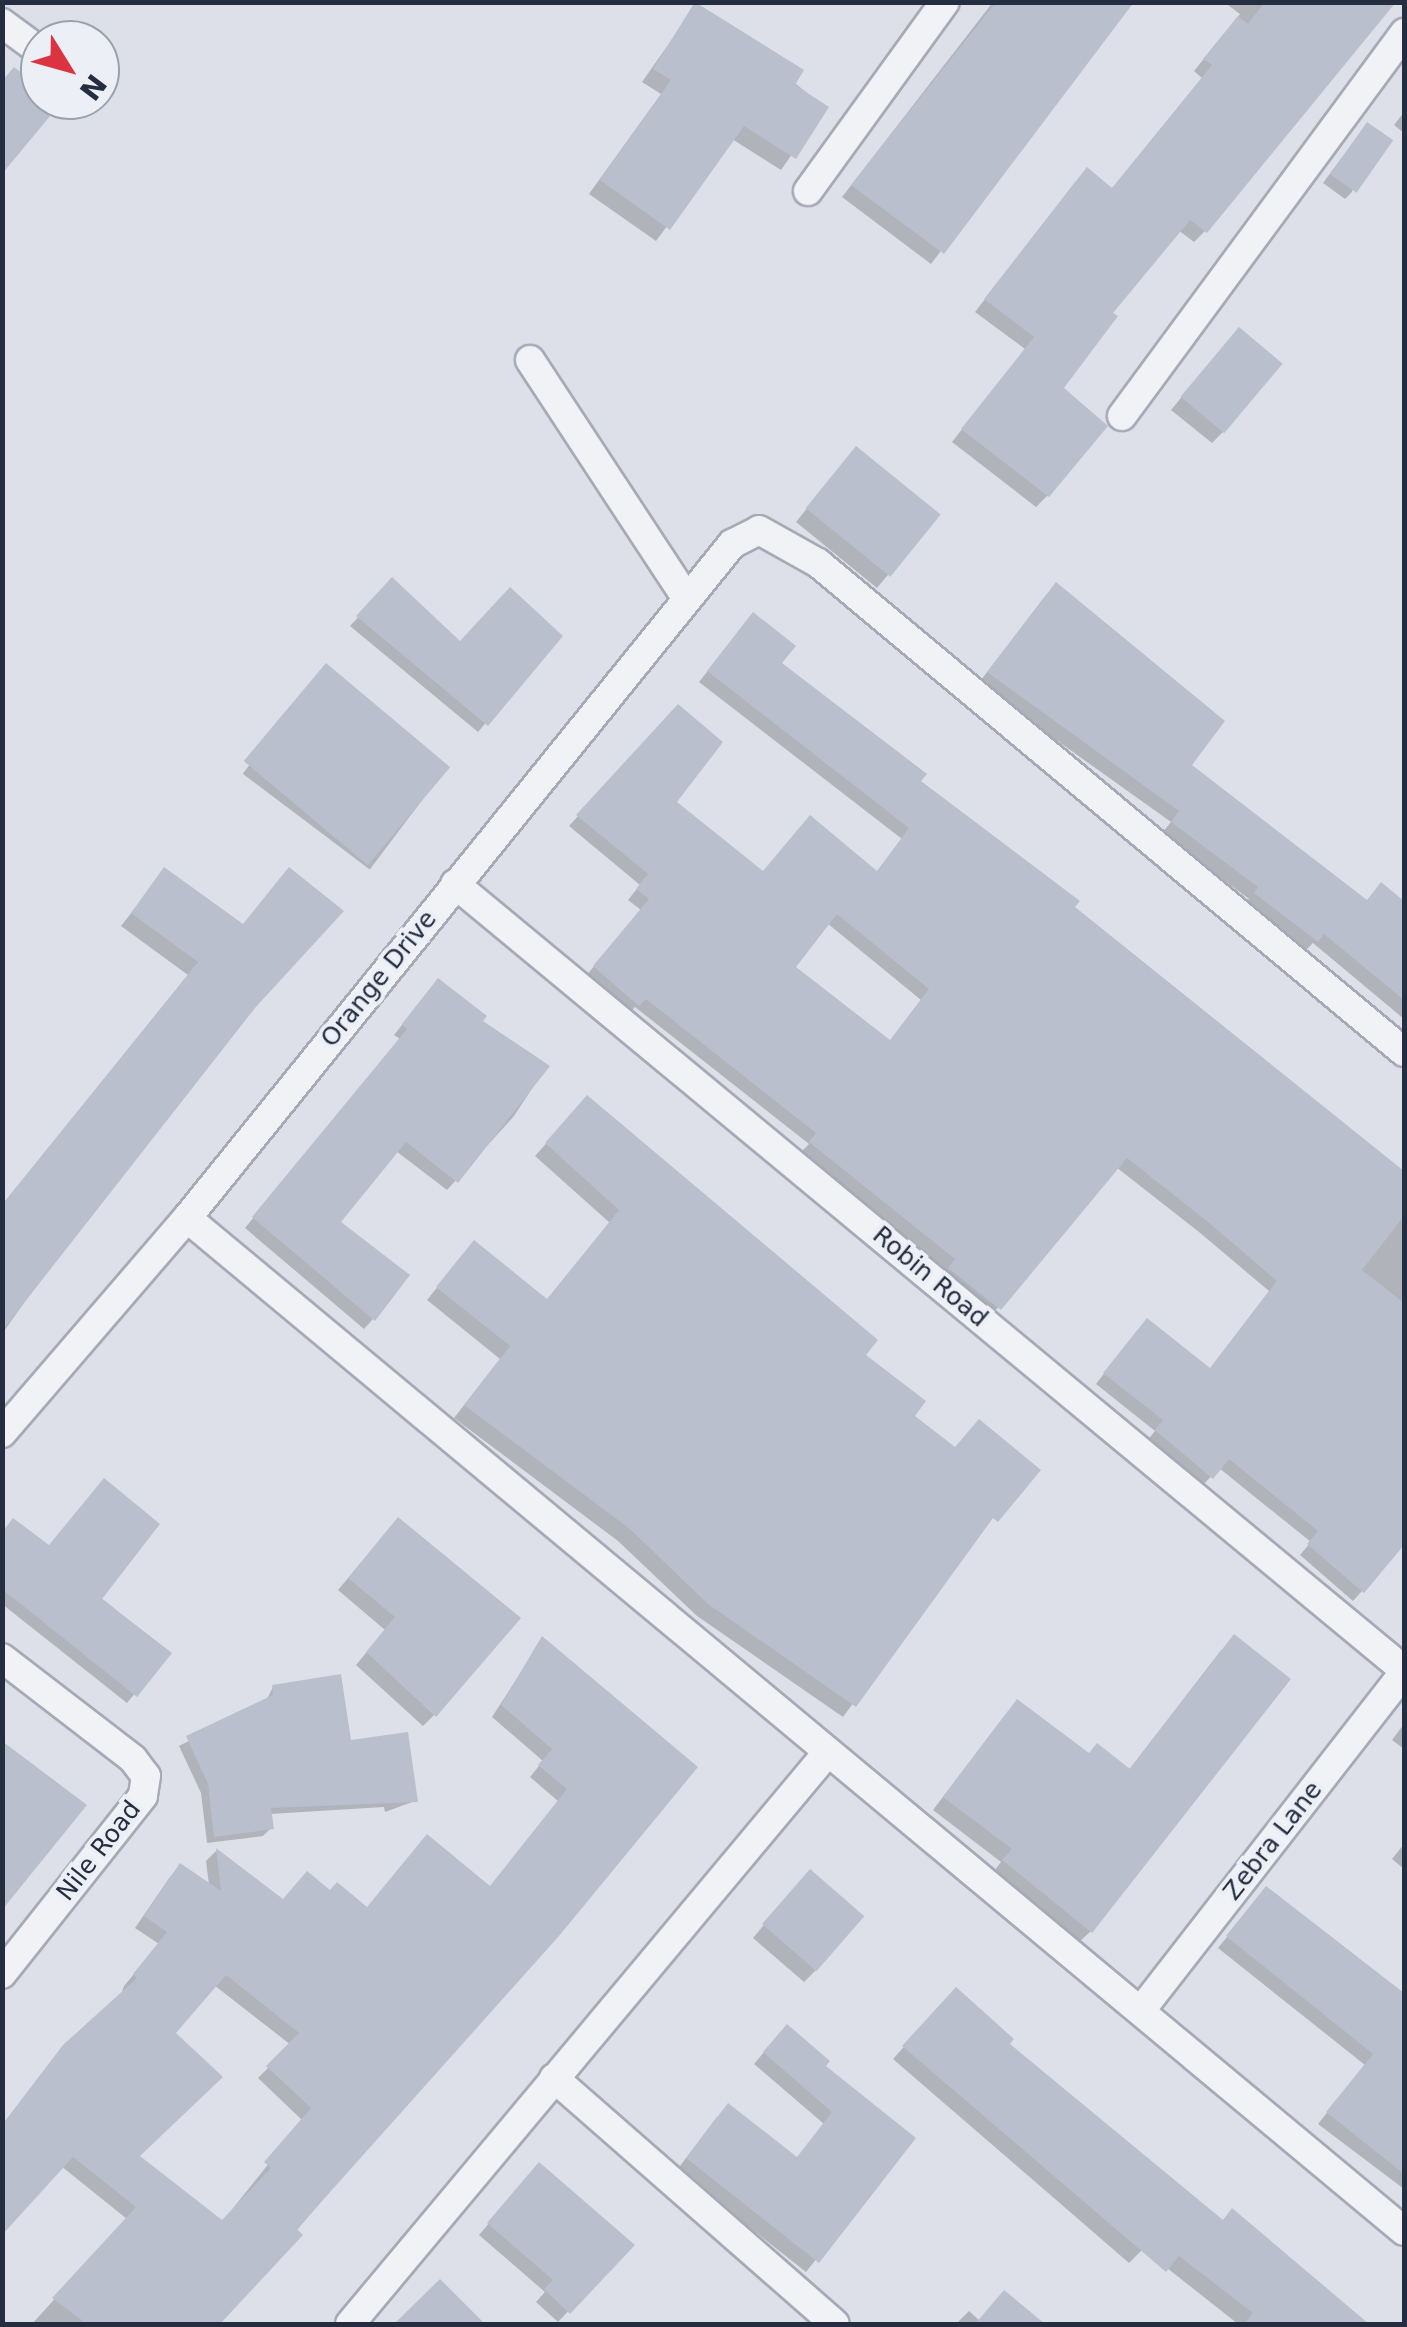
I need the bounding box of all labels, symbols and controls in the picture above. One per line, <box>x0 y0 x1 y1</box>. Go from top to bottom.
north arrow <box>20 20 120 120</box>
text: N <box>73 68 113 106</box>
street label: Orange Drive <box>315 905 443 1053</box>
street label: Robin Road <box>866 1220 994 1334</box>
street label: Zebra Lane <box>1217 1776 1329 1906</box>
street label: Nile Road <box>51 1795 147 1907</box>

